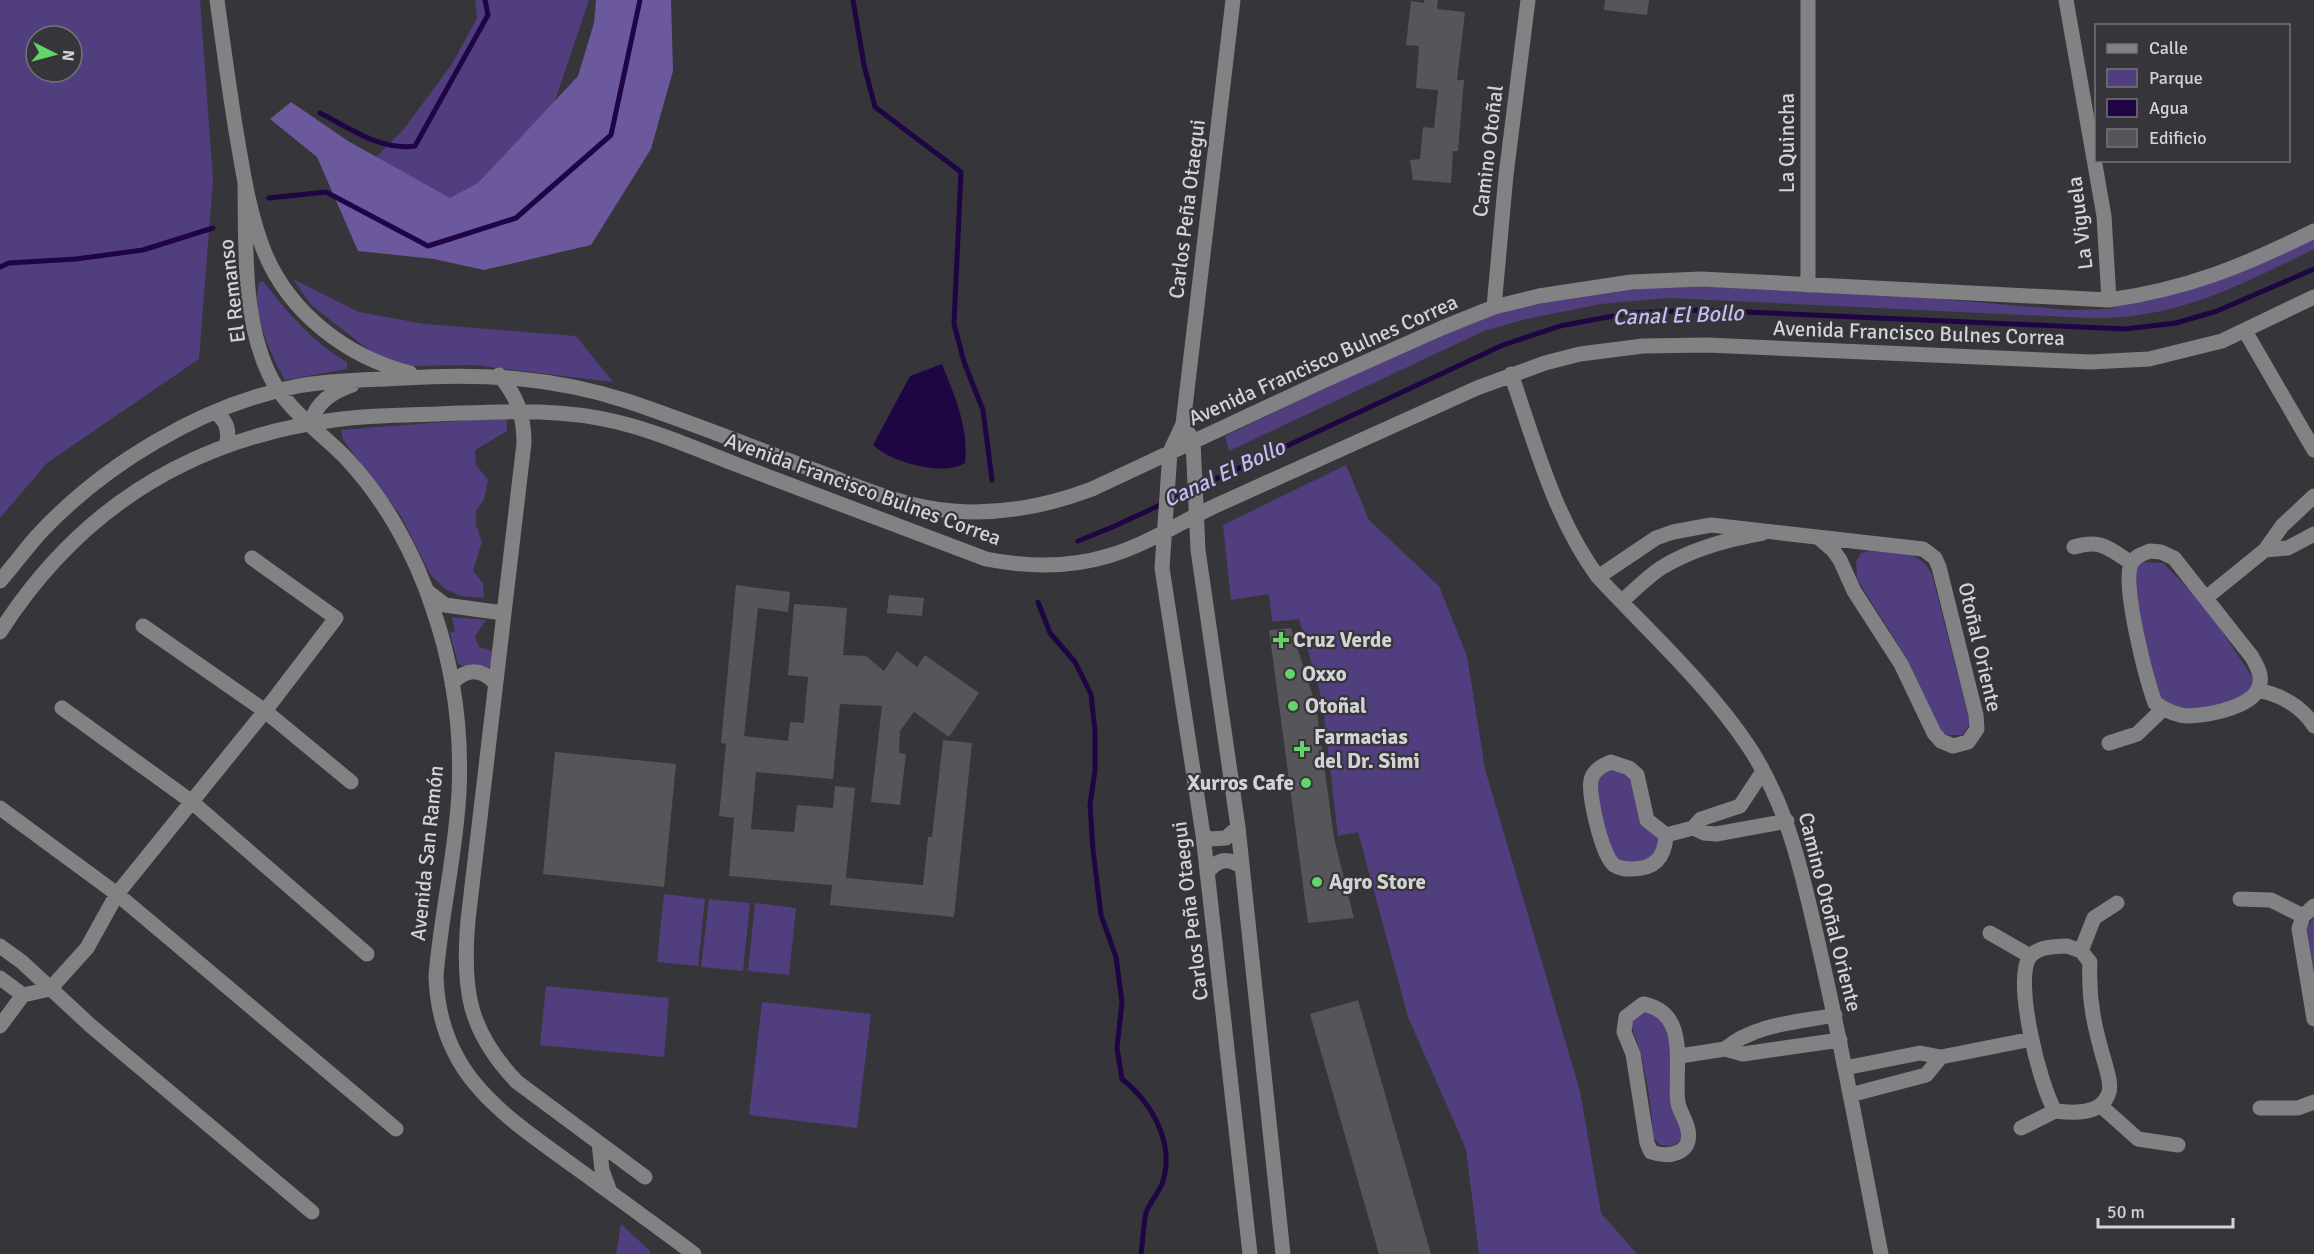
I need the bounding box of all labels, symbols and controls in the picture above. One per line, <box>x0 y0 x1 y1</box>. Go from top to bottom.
north arrow <box>24 24 84 84</box>
legend <box>2095 24 2290 162</box>
text: Calle <box>2149 37 2188 59</box>
text: N <box>57 49 78 62</box>
text: Parque <box>2149 67 2203 89</box>
street label: Camino Otoñal <box>1467 84 1509 218</box>
street label: La Quincha <box>1774 93 1800 193</box>
text: Agua <box>2149 97 2188 119</box>
street label: Carlos Peña Otaegui <box>1163 118 1211 300</box>
text: Edificio <box>2149 127 2207 149</box>
street label: La Viguela <box>2061 175 2099 271</box>
street label: El Remanso <box>213 238 251 344</box>
street label: Avenida Francisco Bulnes Correa <box>1184 289 1462 431</box>
water label: Canal El Bollo <box>1612 299 1746 331</box>
street label: Avenida Francisco Bulnes Correa <box>1773 315 2065 351</box>
street label: Avenida Francisco Bulnes Correa <box>721 427 1005 551</box>
water label: Canal El Bollo <box>1159 432 1291 513</box>
street label: Otoñal Oriente <box>1952 580 2008 714</box>
place label: Cruz Verde <box>1293 627 1392 653</box>
marker: Cruz Verde <box>1274 633 1288 647</box>
place label: Oxxo <box>1302 661 1347 687</box>
marker: Oxxo <box>1283 667 1297 681</box>
place label: Otoñal <box>1305 693 1367 719</box>
marker: Otoñal <box>1286 699 1300 713</box>
place label: Farmacias del Dr. Simi <box>1314 724 1420 774</box>
marker: Farmacias del Dr. Simi <box>1295 742 1309 756</box>
street label: Avenida San Ramón <box>405 764 449 942</box>
place label: Xurros Cafe <box>1187 770 1294 796</box>
marker: Xurros Cafe <box>1299 776 1313 790</box>
street label: Camino Otoñal Oriente <box>1793 810 1867 1014</box>
street label: Carlos Peña Otaegui <box>1166 820 1214 1002</box>
place label: Agro Store <box>1329 869 1426 895</box>
marker: Agro Store <box>1310 875 1324 889</box>
scale bar <box>2098 1191 2233 1229</box>
text: 50 m <box>2107 1201 2145 1223</box>

